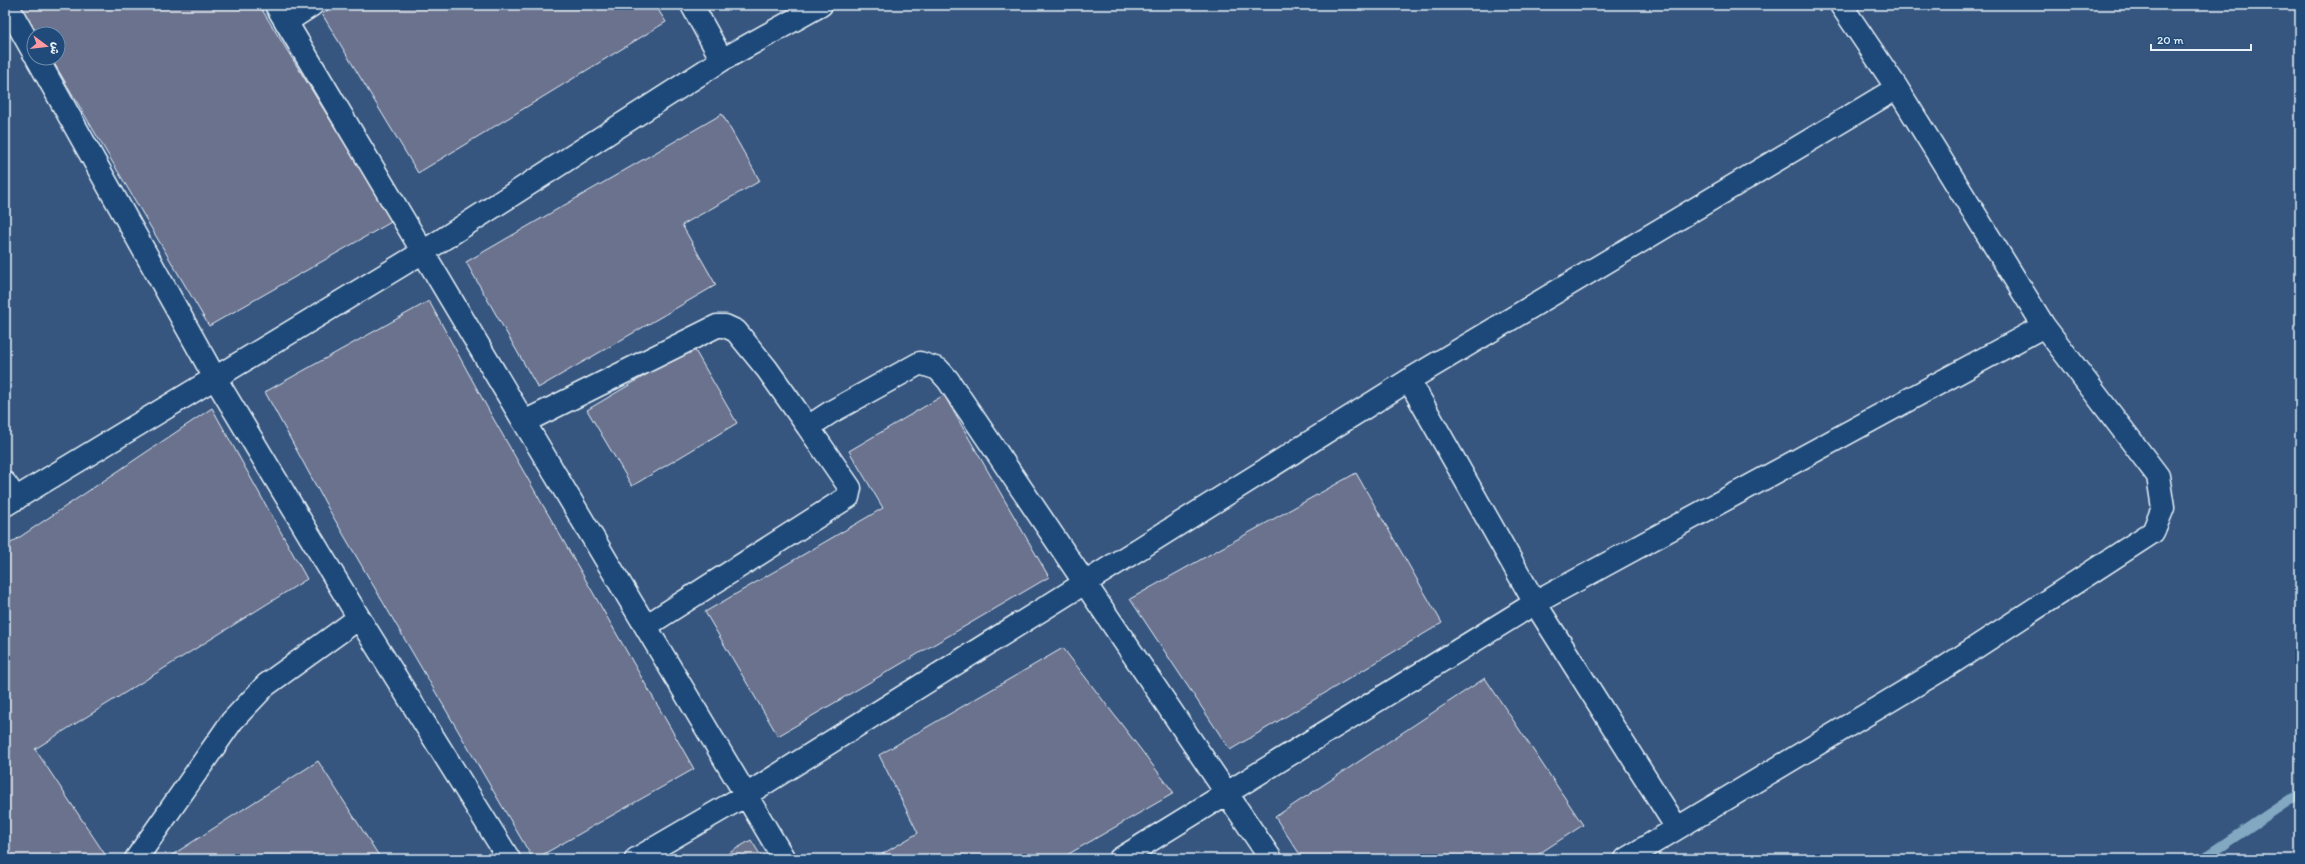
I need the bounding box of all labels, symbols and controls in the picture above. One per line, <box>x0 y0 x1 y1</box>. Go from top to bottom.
north arrow <box>26 26 66 66</box>
scale bar <box>2151 26 2251 52</box>
text: 20 m <box>2157 33 2184 47</box>
text: ش <box>47 41 63 56</box>

